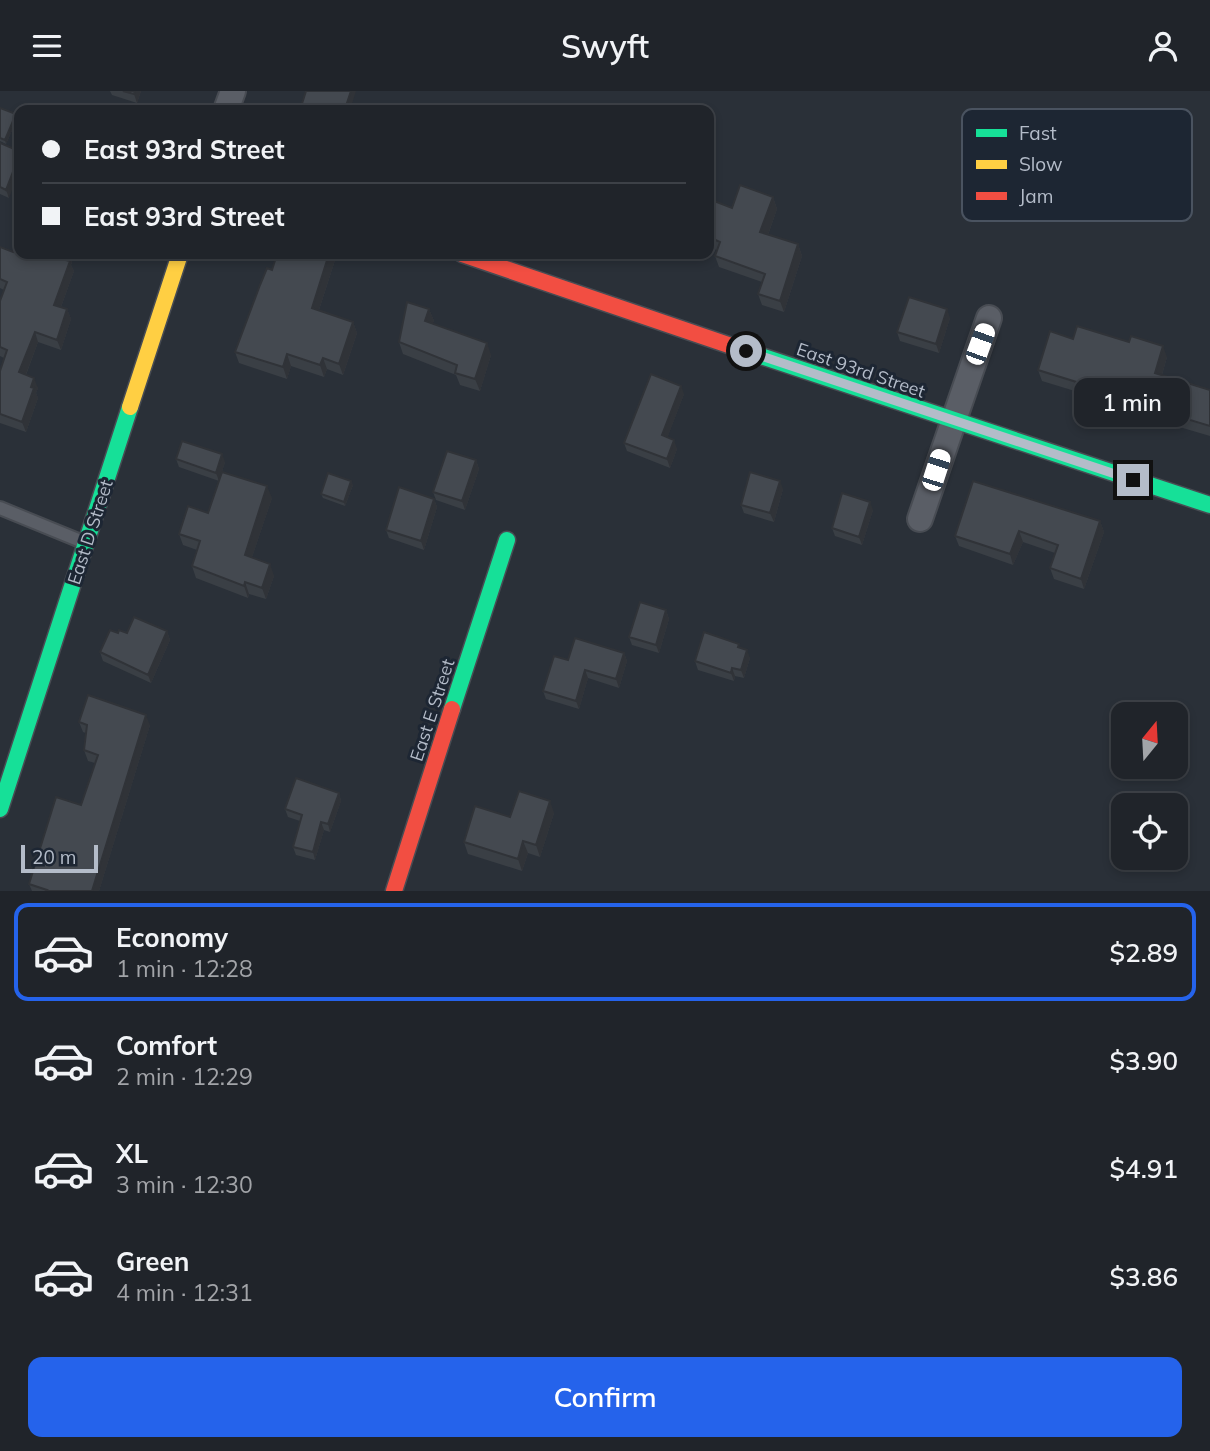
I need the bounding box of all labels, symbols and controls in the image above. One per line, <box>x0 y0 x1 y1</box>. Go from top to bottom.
text: Swyft <box>561 26 649 66</box>
icon: menu <box>28 27 66 65</box>
icon: person <box>1144 27 1182 65</box>
legend <box>962 109 1192 221</box>
text: Fast <box>1019 121 1057 145</box>
text: East 93rd Street <box>84 133 285 166</box>
text: Slow <box>1019 152 1063 176</box>
text: Jam <box>1019 184 1053 208</box>
text: East 93rd Street <box>84 200 285 233</box>
car <box>963 321 998 367</box>
route start <box>730 335 762 367</box>
street label: East 93rd Street <box>794 337 928 403</box>
callout: 1 min <box>1075 379 1191 427</box>
text: 1 min <box>1102 388 1162 417</box>
car <box>920 447 953 493</box>
route end <box>1117 464 1149 496</box>
street label: East D Street <box>62 477 118 587</box>
street label: East E Street <box>405 656 459 764</box>
north arrow <box>1111 702 1188 779</box>
map controls <box>1111 702 1188 870</box>
button: locate <box>1111 793 1188 870</box>
scale bar <box>21 842 98 874</box>
text: 20 m <box>32 845 76 869</box>
icon: car <box>32 921 95 984</box>
text: Economy <box>116 921 228 954</box>
text: $2.89 <box>1109 936 1178 969</box>
text: 1 min · 12:28 <box>116 954 253 983</box>
icon: car <box>32 1029 95 1092</box>
text: Comfort <box>116 1029 217 1062</box>
text: $3.90 <box>1109 1044 1178 1077</box>
text: 2 min · 12:29 <box>116 1062 253 1091</box>
icon: car <box>32 1137 95 1200</box>
text: XL <box>116 1137 148 1170</box>
text: $4.91 <box>1109 1152 1178 1185</box>
text: 3 min · 12:30 <box>116 1170 253 1199</box>
icon: car <box>32 1245 95 1308</box>
text: Green <box>116 1245 189 1278</box>
text: $3.86 <box>1109 1260 1178 1293</box>
text: 4 min · 12:31 <box>116 1278 253 1307</box>
button: Confirm <box>28 1357 1182 1437</box>

